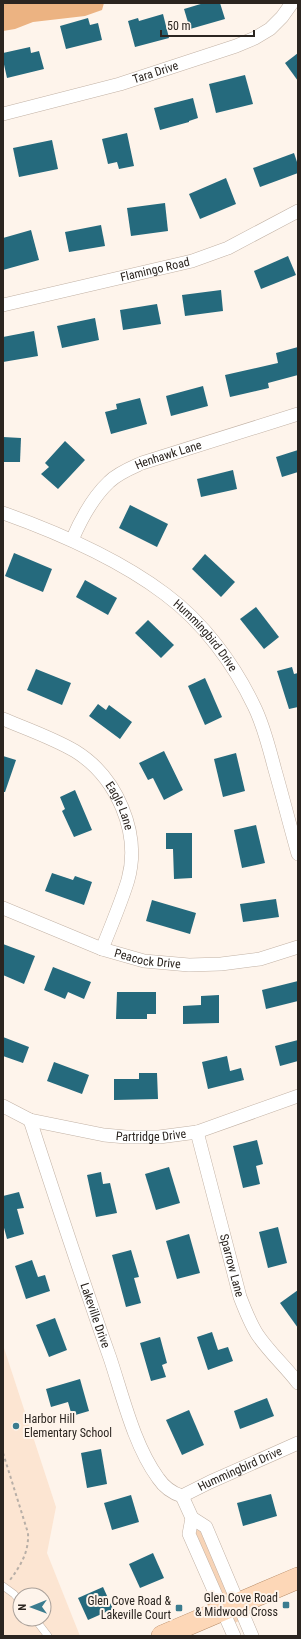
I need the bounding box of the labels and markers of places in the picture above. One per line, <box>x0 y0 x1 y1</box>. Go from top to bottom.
place label: Harbor Hill Elementary School <box>24 1412 112 1440</box>
marker: Harbor Hill Elementary School <box>11 1421 21 1431</box>
place label: Glen Cove Road & Midwood Cross <box>195 1591 278 1619</box>
place label: Glen Cove Road & Lakeville Court <box>87 1594 171 1622</box>
marker: Glen Cove Road & Midwood Cross <box>281 1600 291 1610</box>
marker: Glen Cove Road & Lakeville Court <box>174 1603 184 1613</box>

